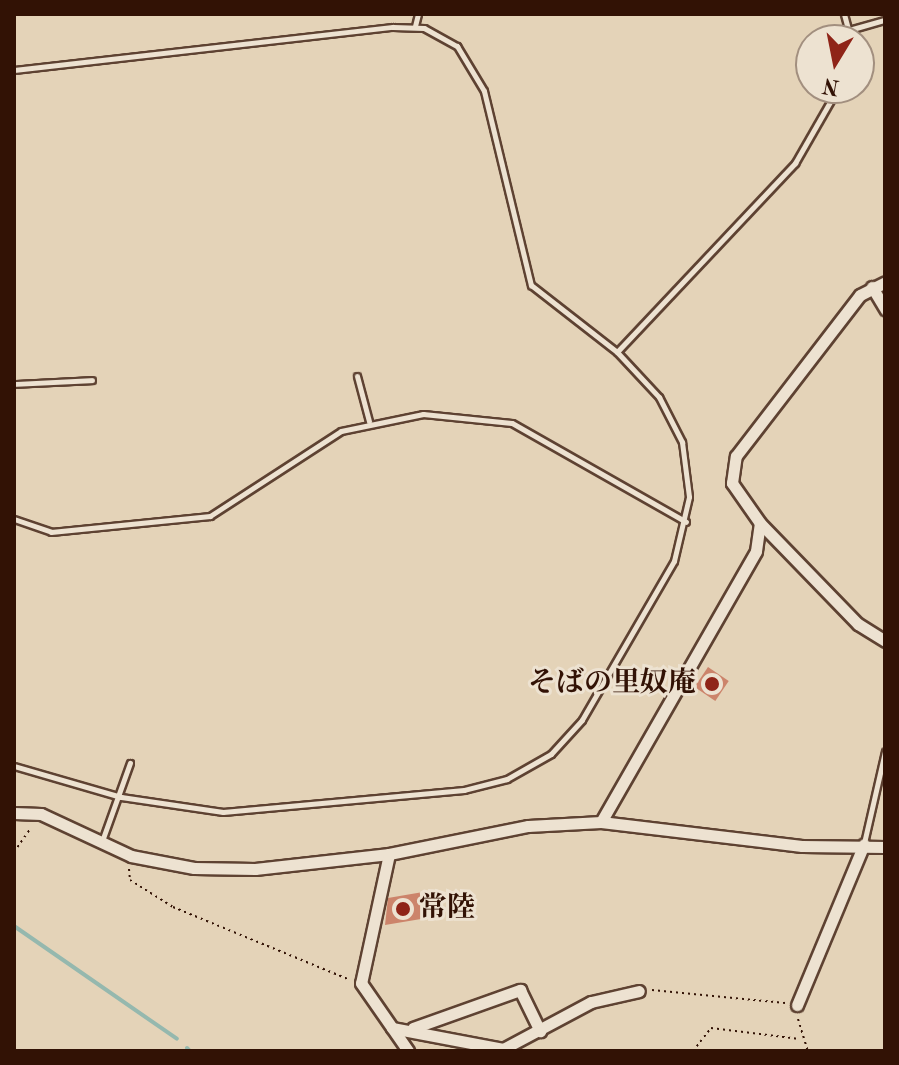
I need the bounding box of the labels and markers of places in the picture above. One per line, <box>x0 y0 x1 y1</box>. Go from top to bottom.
place label: そばの里奴庵 <box>528 667 696 701</box>
marker: そばの里奴庵 <box>703 675 721 693</box>
place label: 常陸 <box>419 892 475 926</box>
marker: 常陸 <box>394 900 412 918</box>

